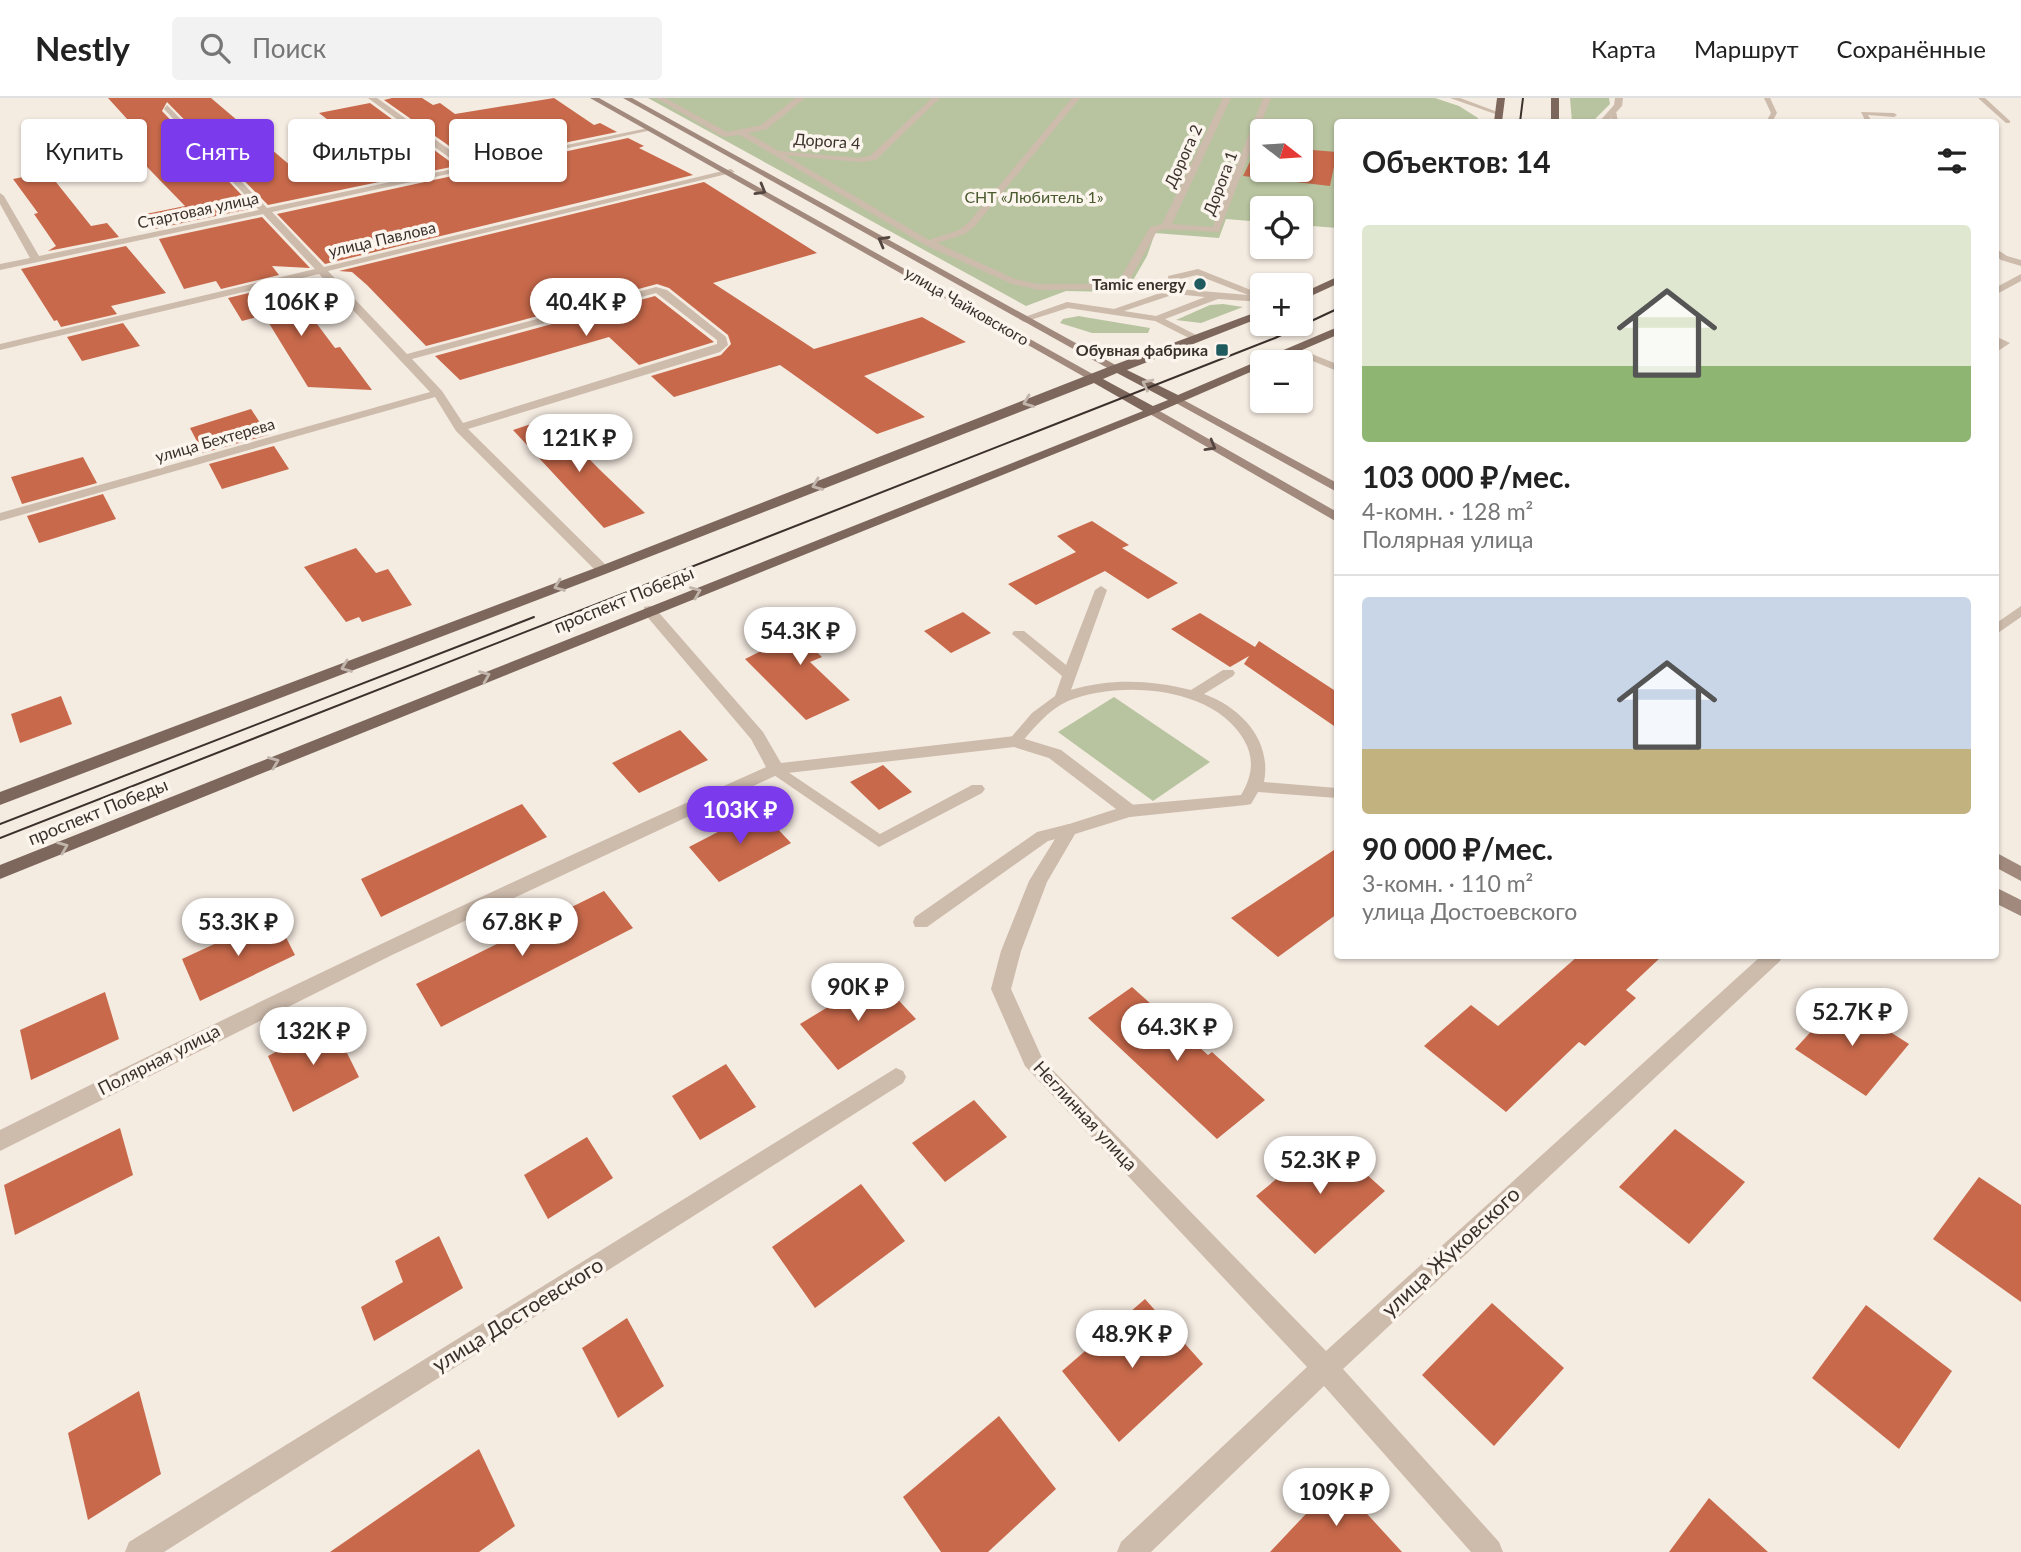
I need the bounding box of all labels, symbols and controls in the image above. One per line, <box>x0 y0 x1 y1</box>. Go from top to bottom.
search box <box>172 17 662 80</box>
text: Nestly <box>35 28 130 68</box>
icon: search <box>196 29 234 67</box>
text: Поиск <box>252 32 326 64</box>
text: Карта <box>1591 34 1656 63</box>
text: Маршрут <box>1694 34 1799 63</box>
text: Сохранённые <box>1837 34 1986 63</box>
chip: Купить <box>21 119 147 182</box>
chip: Снять <box>161 119 274 182</box>
chip: Фильтры <box>288 119 435 182</box>
chip: Новое <box>449 119 567 182</box>
north arrow <box>1250 119 1312 182</box>
map controls <box>1250 119 1313 413</box>
street label: Дорога 2 <box>1160 121 1205 190</box>
street label: Дорога 4 <box>793 129 861 152</box>
icon: filters <box>1933 142 1971 180</box>
text: Объектов: 14 <box>1362 143 1551 179</box>
street label: Дорога 1 <box>1199 148 1240 218</box>
one-way arrow <box>754 182 767 195</box>
street label: Стартовая улица <box>136 187 260 232</box>
park label: СНТ «Любитель 1» <box>964 187 1104 206</box>
button: locate <box>1250 196 1313 259</box>
street label: улица Павлова <box>326 217 437 260</box>
one-way arrow <box>878 236 891 249</box>
street label: улица Чайковского <box>902 262 1033 349</box>
icon: home <box>1604 270 1730 396</box>
button: + <box>1250 273 1313 336</box>
place label: Tamic energy <box>1092 274 1187 293</box>
marker: Tamic energy <box>1192 276 1208 292</box>
pin: 106K ₽ <box>244 278 358 338</box>
pin: 40.4K ₽ <box>521 278 651 338</box>
text: 106K ₽ <box>264 287 338 315</box>
text: 40.4K ₽ <box>546 287 626 315</box>
place label: Обувная фабрика <box>1076 340 1208 359</box>
marker: Обувная фабрика <box>1214 342 1230 358</box>
button: − <box>1250 350 1313 413</box>
one-way arrow <box>1142 378 1154 392</box>
one-way arrow <box>1023 394 1035 408</box>
street label: улица Бехтерева <box>153 413 277 466</box>
pin: 121K ₽ <box>522 414 636 474</box>
text: 121K ₽ <box>542 423 616 451</box>
one-way arrow <box>1204 438 1216 451</box>
text: 103 000 ₽/мес. <box>1362 458 1571 494</box>
one-way arrow <box>811 477 823 491</box>
text: 4-комн. · 128 m² <box>1362 497 1533 525</box>
text: Полярная улица <box>1362 525 1533 553</box>
street label: проспект Победы <box>550 561 697 637</box>
one-way arrow <box>554 578 566 592</box>
one-way arrow <box>690 586 702 600</box>
pin: 54.3K ₽ <box>735 608 865 667</box>
text: 54.3K ₽ <box>760 616 840 644</box>
icon: home <box>1604 642 1730 768</box>
one-way arrow <box>341 659 353 673</box>
one-way arrow <box>479 671 491 685</box>
one-way arrow <box>268 756 280 770</box>
street label: проспект Победы <box>24 773 171 849</box>
pin: 103K ₽ <box>683 786 797 846</box>
text: 103K ₽ <box>703 795 777 823</box>
text: 90 000 ₽/мес. <box>1362 830 1553 866</box>
one-way arrow <box>57 841 69 855</box>
text: 3-комн. · 110 m² <box>1362 869 1533 897</box>
text: улица Достоевского <box>1362 897 1577 925</box>
pin: 53.3K ₽ <box>173 898 303 958</box>
pin: 67.8K ₽ <box>457 898 587 958</box>
text: 53.3K ₽ <box>198 907 278 935</box>
text: 67.8K ₽ <box>482 907 562 935</box>
pin: 90K ₽ <box>809 964 907 1023</box>
text: 90K ₽ <box>827 972 889 1000</box>
pin: 52.7K ₽ <box>1787 988 1917 1048</box>
text: 52.7K ₽ <box>1812 997 1892 1025</box>
pin: 64.3K ₽ <box>1112 1004 1242 1063</box>
pin: 132K ₽ <box>256 1007 370 1067</box>
text: 64.3K ₽ <box>1137 1012 1217 1040</box>
text: 132K ₽ <box>276 1016 350 1044</box>
street label: Полярная улица <box>94 1019 223 1099</box>
street label: Неглинная улица <box>1029 1056 1142 1175</box>
pin: 52.3K ₽ <box>1255 1136 1385 1196</box>
text: 52.3K ₽ <box>1280 1145 1360 1173</box>
street label: улица Жуковского <box>1376 1180 1524 1321</box>
street label: улица Достоевского <box>427 1251 607 1376</box>
pin: 48.9K ₽ <box>1067 1310 1197 1370</box>
text: 48.9K ₽ <box>1092 1319 1172 1347</box>
pin: 109K ₽ <box>1279 1468 1393 1528</box>
text: 109K ₽ <box>1299 1477 1373 1505</box>

